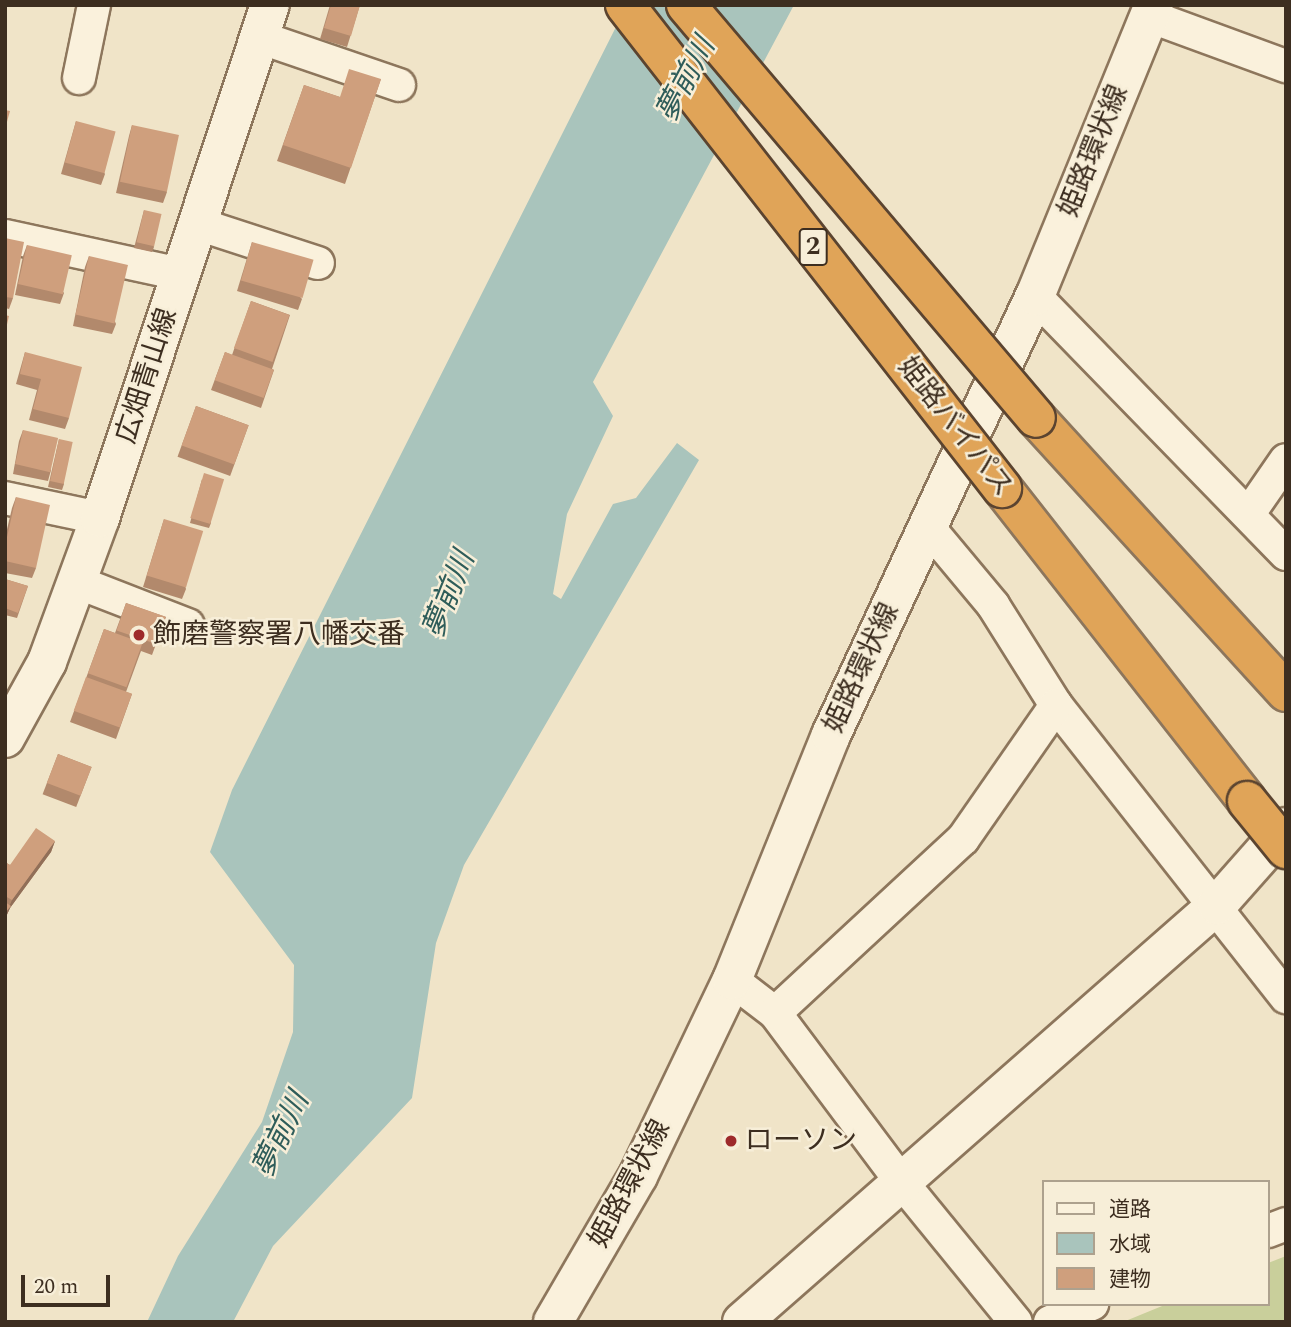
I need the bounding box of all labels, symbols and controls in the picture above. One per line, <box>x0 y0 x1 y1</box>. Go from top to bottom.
water label: 夢前川 <box>649 32 723 128</box>
street label: 姫路環状線 <box>1052 80 1136 222</box>
road number: 2 <box>797 224 829 270</box>
street label: 広畑青山線 <box>109 304 185 448</box>
street label: 姫路バイパス <box>890 350 1020 504</box>
water label: 夢前川 <box>415 547 483 643</box>
street label: 姫路環状線 <box>817 597 907 739</box>
place label: 飾磨警察署八幡交番 <box>153 618 405 652</box>
marker: 飾磨警察署八幡交番 <box>131 627 147 643</box>
water label: 夢前川 <box>245 1087 317 1183</box>
street label: 姫路環状線 <box>582 1114 678 1254</box>
place label: ローソン <box>745 1124 857 1158</box>
marker: ローソン <box>723 1133 739 1149</box>
legend <box>1042 1180 1270 1306</box>
text: 道路 <box>1109 1194 1151 1226</box>
text: 水域 <box>1109 1229 1151 1261</box>
scale bar <box>24 1260 114 1304</box>
text: 建物 <box>1109 1264 1151 1296</box>
text: 20 m <box>34 1271 78 1303</box>

